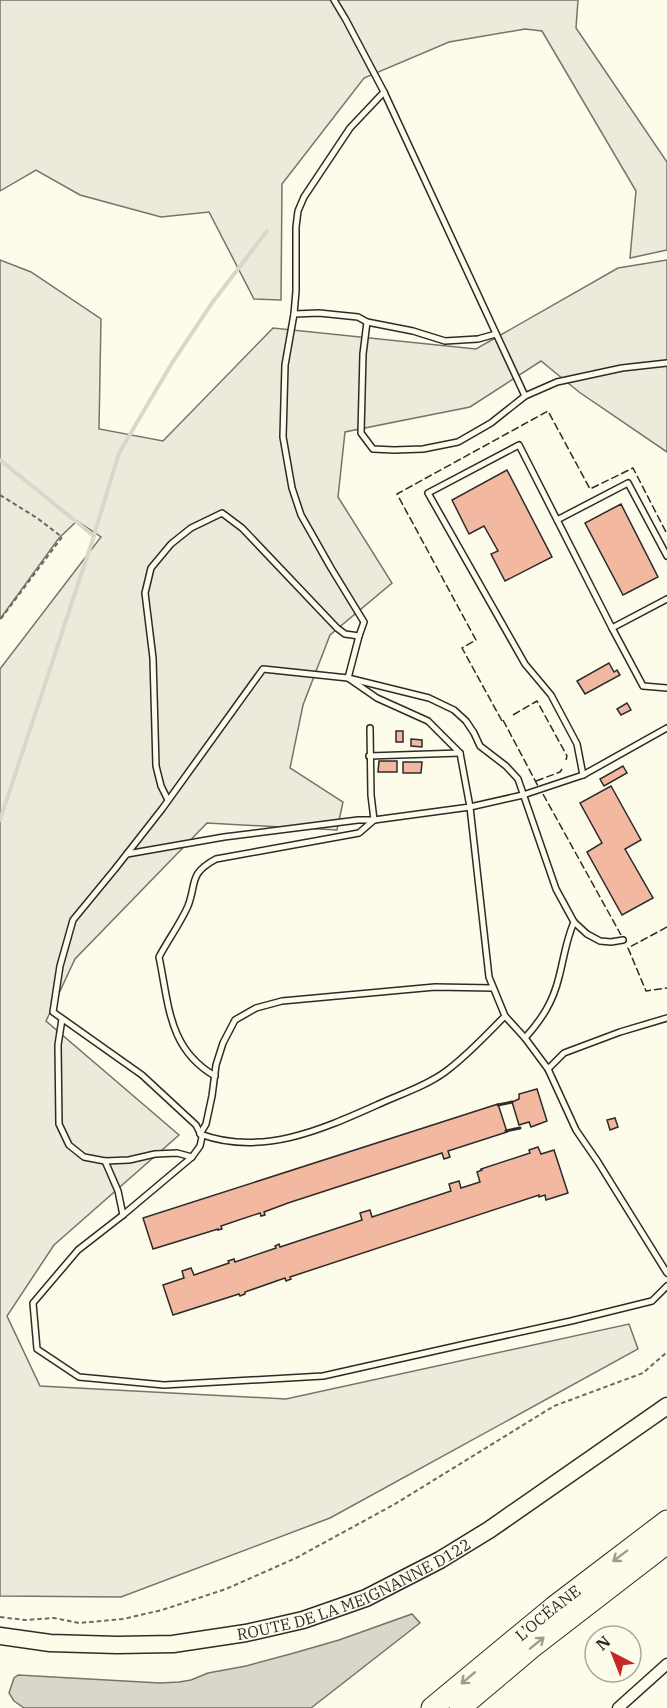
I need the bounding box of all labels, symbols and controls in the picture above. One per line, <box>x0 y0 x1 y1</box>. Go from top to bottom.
street label: ROUTE DE LA MEIGNANNE D122 <box>236 1534 474 1644</box>
one-way arrow <box>612 1549 628 1562</box>
street label: L’OCÉANE <box>511 1580 584 1645</box>
north arrow <box>583 1624 643 1684</box>
text: N <box>592 1631 614 1655</box>
one-way arrow <box>529 1637 545 1650</box>
one-way arrow <box>460 1671 476 1684</box>

